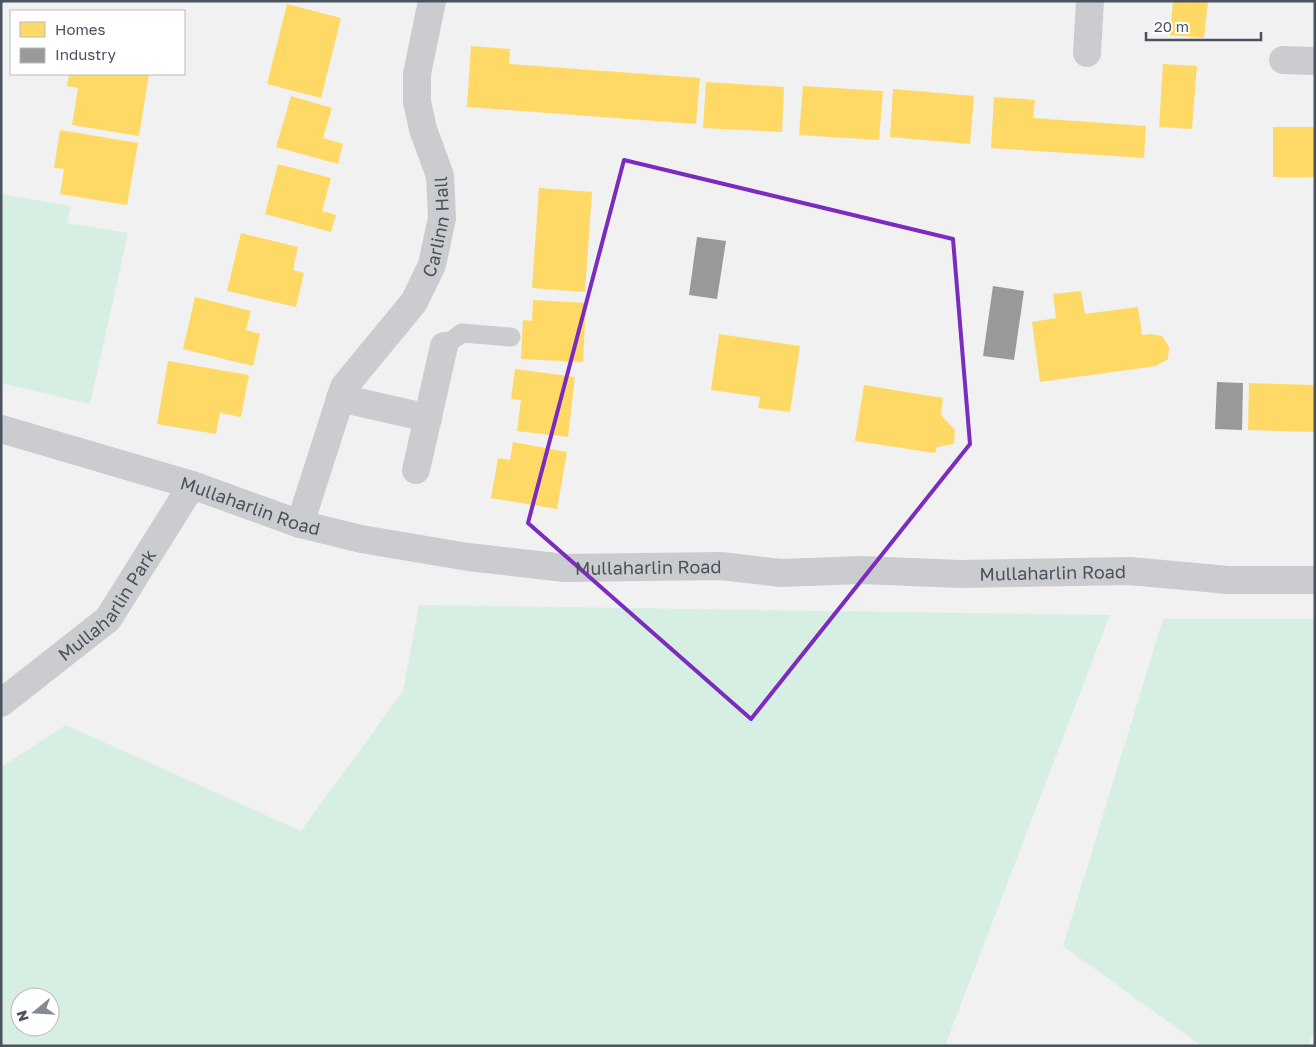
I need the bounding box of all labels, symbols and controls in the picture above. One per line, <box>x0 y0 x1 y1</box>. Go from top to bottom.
legend <box>10 10 185 75</box>
scale bar <box>1146 10 1261 42</box>
text: 20 m <box>1154 17 1189 35</box>
text: Homes <box>55 20 105 38</box>
text: Industry <box>55 45 116 63</box>
street label: Carlinn Hall <box>417 175 453 281</box>
street label: Mullaharlin Road <box>178 471 322 540</box>
street label: Mullaharlin Park <box>53 545 160 665</box>
street label: Mullaharlin Road <box>575 555 722 579</box>
street label: Mullaharlin Road <box>979 560 1126 585</box>
north arrow <box>10 987 60 1037</box>
text: N <box>12 1008 32 1024</box>

